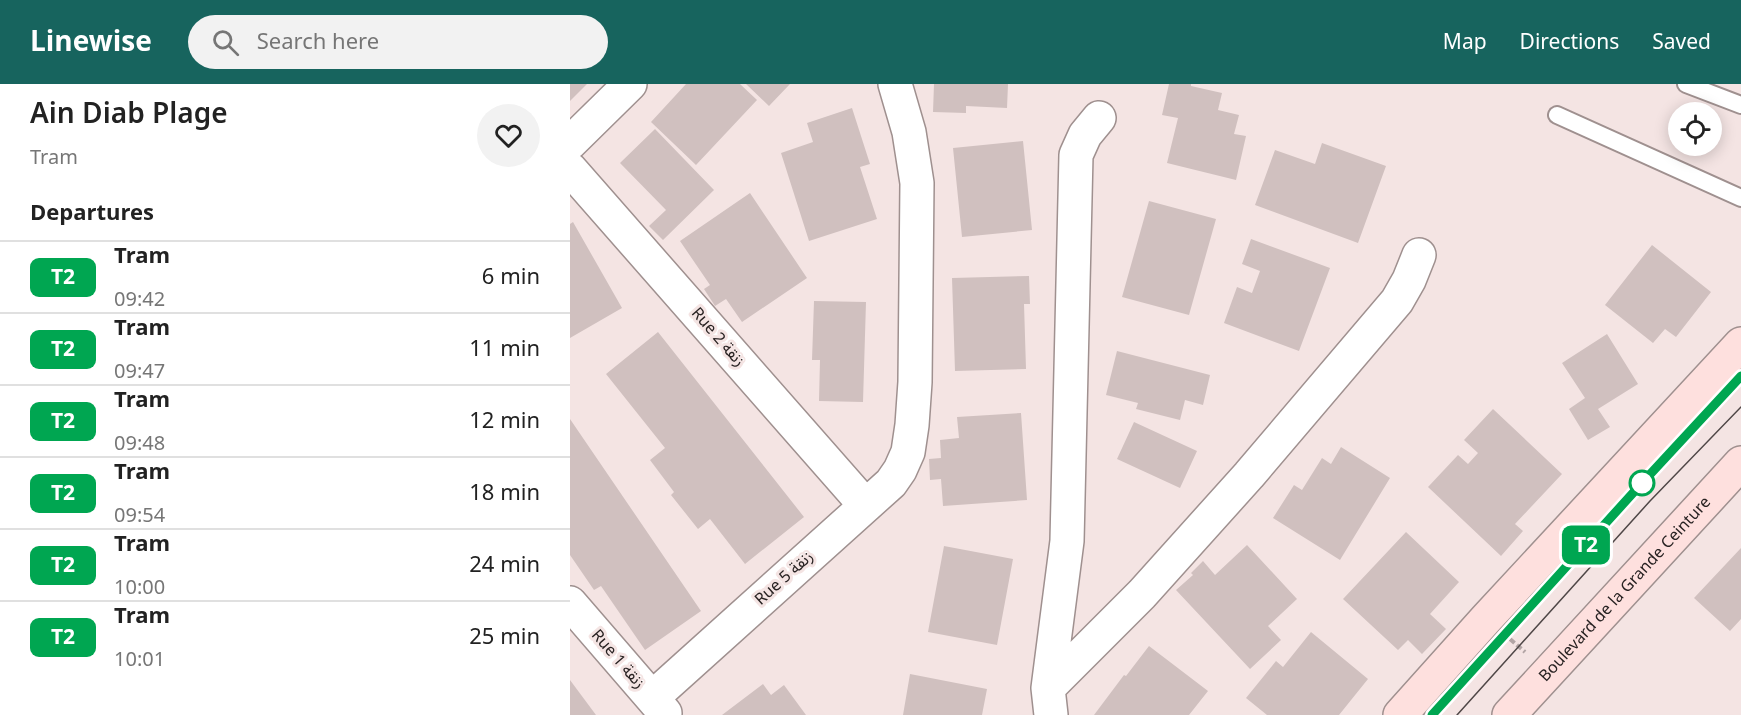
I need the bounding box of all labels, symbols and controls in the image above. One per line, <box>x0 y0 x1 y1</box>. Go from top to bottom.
text: Linewise <box>30 13 152 72</box>
search box <box>188 15 608 69</box>
text: Search here <box>257 19 379 65</box>
text: Map <box>1443 20 1487 64</box>
text: Directions <box>1520 20 1619 64</box>
text: Saved <box>1652 20 1711 64</box>
icon: search <box>209 26 242 59</box>
text: Ain Diab Plage <box>30 85 228 144</box>
map controls <box>1668 102 1722 156</box>
button: locate <box>1668 102 1722 156</box>
button: heart <box>477 104 540 167</box>
text: Tram <box>30 137 78 179</box>
text: Departures <box>30 190 154 236</box>
text: Tram <box>114 233 170 279</box>
text: 6 min <box>482 254 540 300</box>
text: T2 <box>51 255 75 299</box>
text: 09:42 <box>114 279 165 321</box>
street label: Rue 2 زنقة <box>682 299 754 375</box>
text: Tram <box>114 305 170 351</box>
text: 11 min <box>469 326 540 372</box>
text: T2 <box>51 327 75 371</box>
text: 09:47 <box>114 351 165 393</box>
text: Tram <box>114 377 170 423</box>
text: 12 min <box>469 398 540 444</box>
text: T2 <box>51 399 75 443</box>
text: 09:48 <box>114 423 165 465</box>
text: Tram <box>114 449 170 495</box>
text: 18 min <box>469 470 540 516</box>
unlabelled marker <box>1629 470 1655 496</box>
text: T2 <box>51 471 75 515</box>
street label: Boulevard de la Grande Ceinture <box>1529 488 1720 691</box>
text: 09:54 <box>114 495 165 537</box>
text: Tram <box>114 521 170 567</box>
text: T2 <box>1574 523 1598 567</box>
line badge: T2 <box>1559 526 1613 564</box>
street label: Rue 5 زنقة <box>746 541 822 615</box>
text: 24 min <box>469 542 540 588</box>
text: T2 <box>51 543 75 587</box>
text: 10:00 <box>114 567 165 609</box>
text: Tram <box>114 593 170 639</box>
text: 25 min <box>469 614 540 660</box>
text: T2 <box>51 615 75 659</box>
street label: Rue 1 زنقة <box>582 621 654 697</box>
text: 10:01 <box>114 639 165 681</box>

